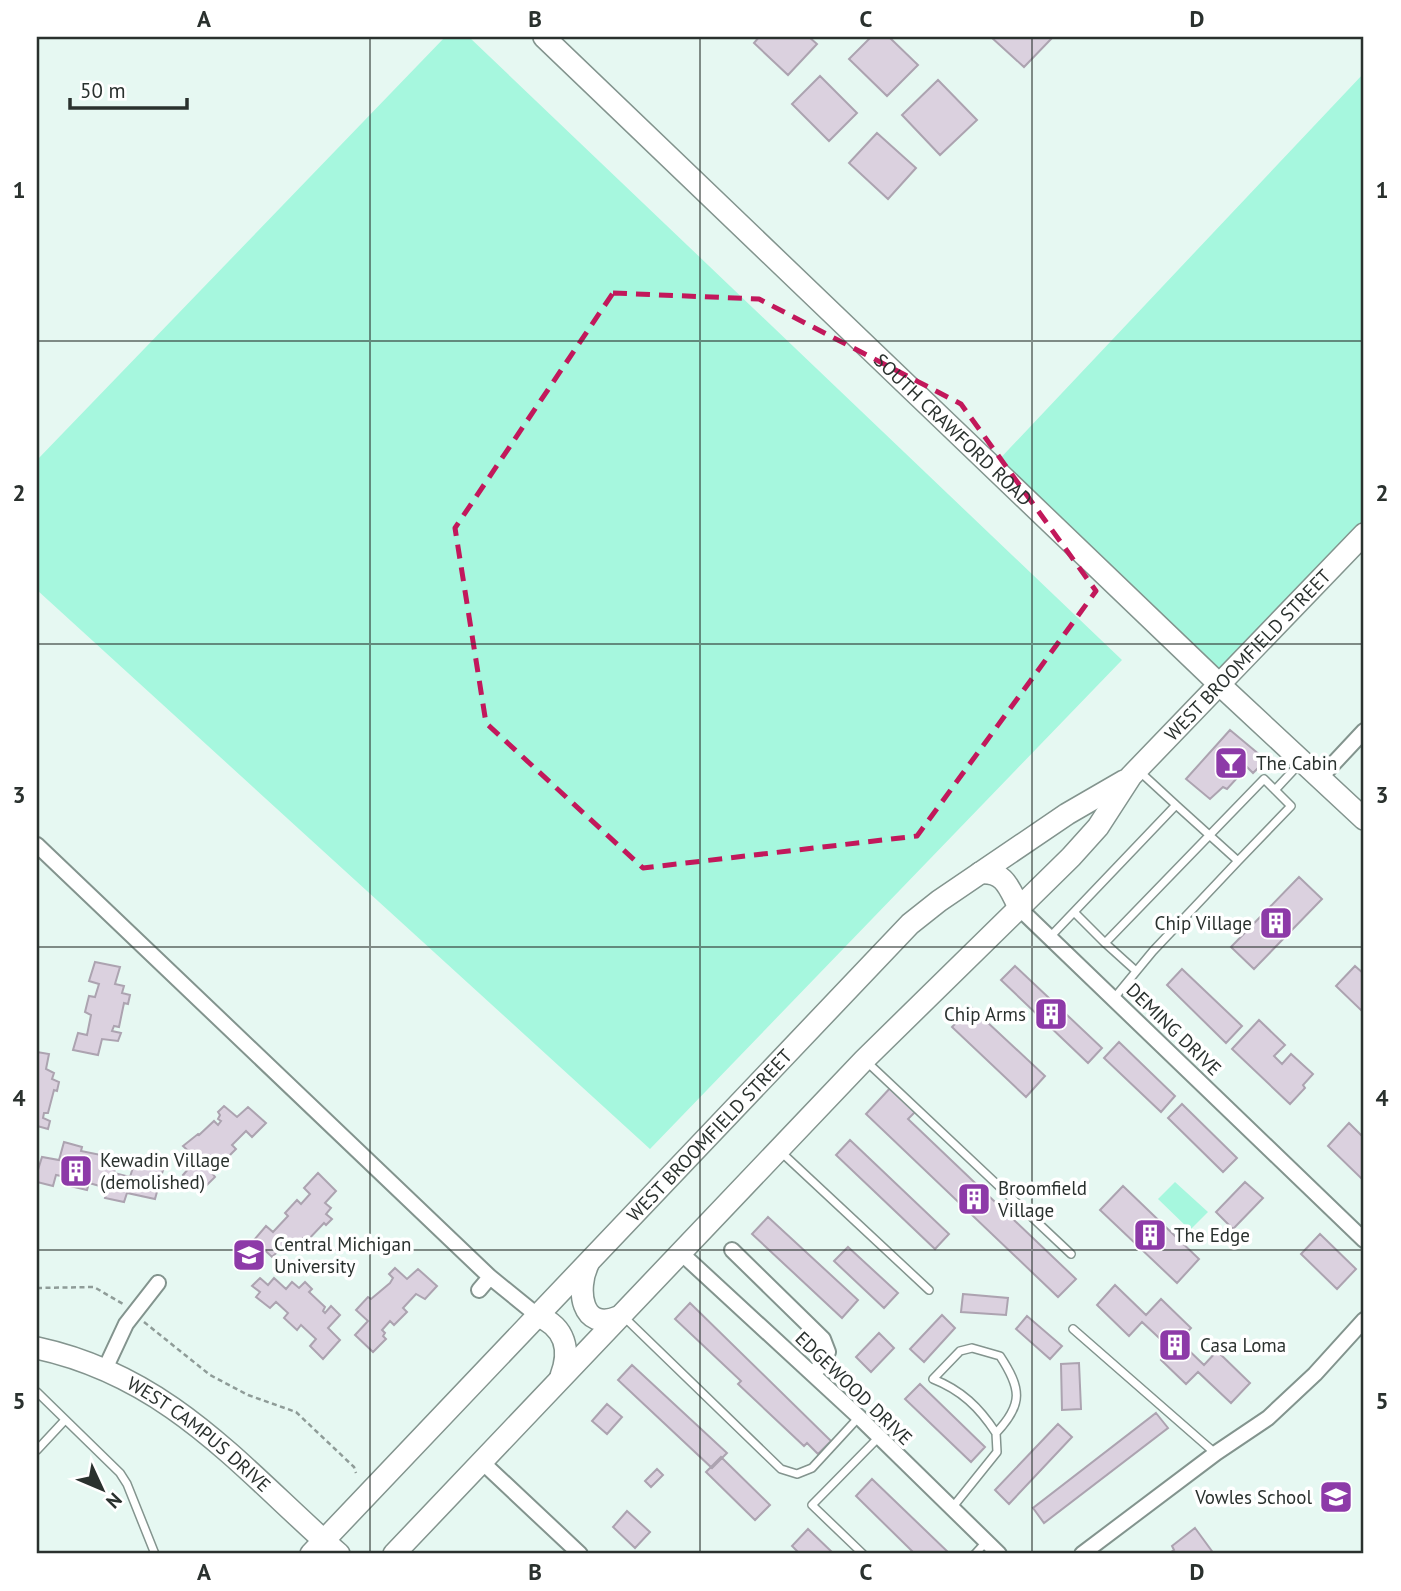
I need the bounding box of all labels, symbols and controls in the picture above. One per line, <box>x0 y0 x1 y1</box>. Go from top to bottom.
text: A <box>197 4 211 33</box>
text: B <box>528 4 542 33</box>
text: C <box>860 4 873 33</box>
text: D <box>1190 4 1204 33</box>
scale bar <box>70 66 187 110</box>
text: 50 m <box>80 77 126 104</box>
text: 1 <box>12 175 26 204</box>
text: 1 <box>1375 175 1389 204</box>
street label: SOUTH CRAWFORD ROAD <box>869 348 1037 511</box>
text: 2 <box>12 478 26 507</box>
text: 2 <box>1375 478 1389 507</box>
street label: WEST BROOMFIELD STREET <box>1159 564 1336 746</box>
bar icon: The Cabin <box>1212 744 1250 782</box>
place label: The Cabin <box>1256 751 1337 775</box>
text: 3 <box>12 780 26 809</box>
text: 3 <box>1375 780 1389 809</box>
building icon: Chip Village <box>1257 904 1295 942</box>
place label: Chip Village <box>1155 911 1252 935</box>
street label: DEMING DRIVE <box>1121 978 1227 1080</box>
building icon: Chip Arms <box>1032 995 1070 1033</box>
place label: Chip Arms <box>944 1002 1026 1026</box>
street label: WEST BROOMFIELD STREET <box>622 1043 797 1226</box>
text: 4 <box>12 1083 26 1112</box>
text: 4 <box>1375 1083 1389 1112</box>
place label: Kewadin Village (demolished) <box>100 1148 230 1194</box>
building icon: Kewadin Village (demolished) <box>57 1152 95 1190</box>
place label: Broomfield Village <box>997 1176 1087 1222</box>
building icon: Broomfield Village <box>955 1180 993 1218</box>
building icon: The Edge <box>1131 1216 1169 1254</box>
place label: The Edge <box>1174 1223 1250 1247</box>
place label: Central Michigan University <box>274 1232 411 1278</box>
school or university icon: Central Michigan University <box>230 1236 268 1274</box>
street label: EDGEWOOD DRIVE <box>790 1326 918 1450</box>
building icon: Casa Loma <box>1156 1326 1194 1364</box>
place label: Casa Loma <box>1200 1333 1286 1357</box>
street label: WEST CAMPUS DRIVE <box>123 1371 276 1497</box>
text: 5 <box>12 1386 26 1415</box>
text: 5 <box>1375 1386 1389 1415</box>
north arrow <box>66 1454 136 1524</box>
school or university icon: Vowles School <box>1317 1478 1355 1516</box>
place label: Vowles School <box>1194 1485 1312 1509</box>
text: N <box>101 1488 127 1514</box>
text: A <box>197 1557 211 1586</box>
text: B <box>528 1557 542 1586</box>
text: C <box>860 1557 873 1586</box>
text: D <box>1190 1557 1204 1586</box>

